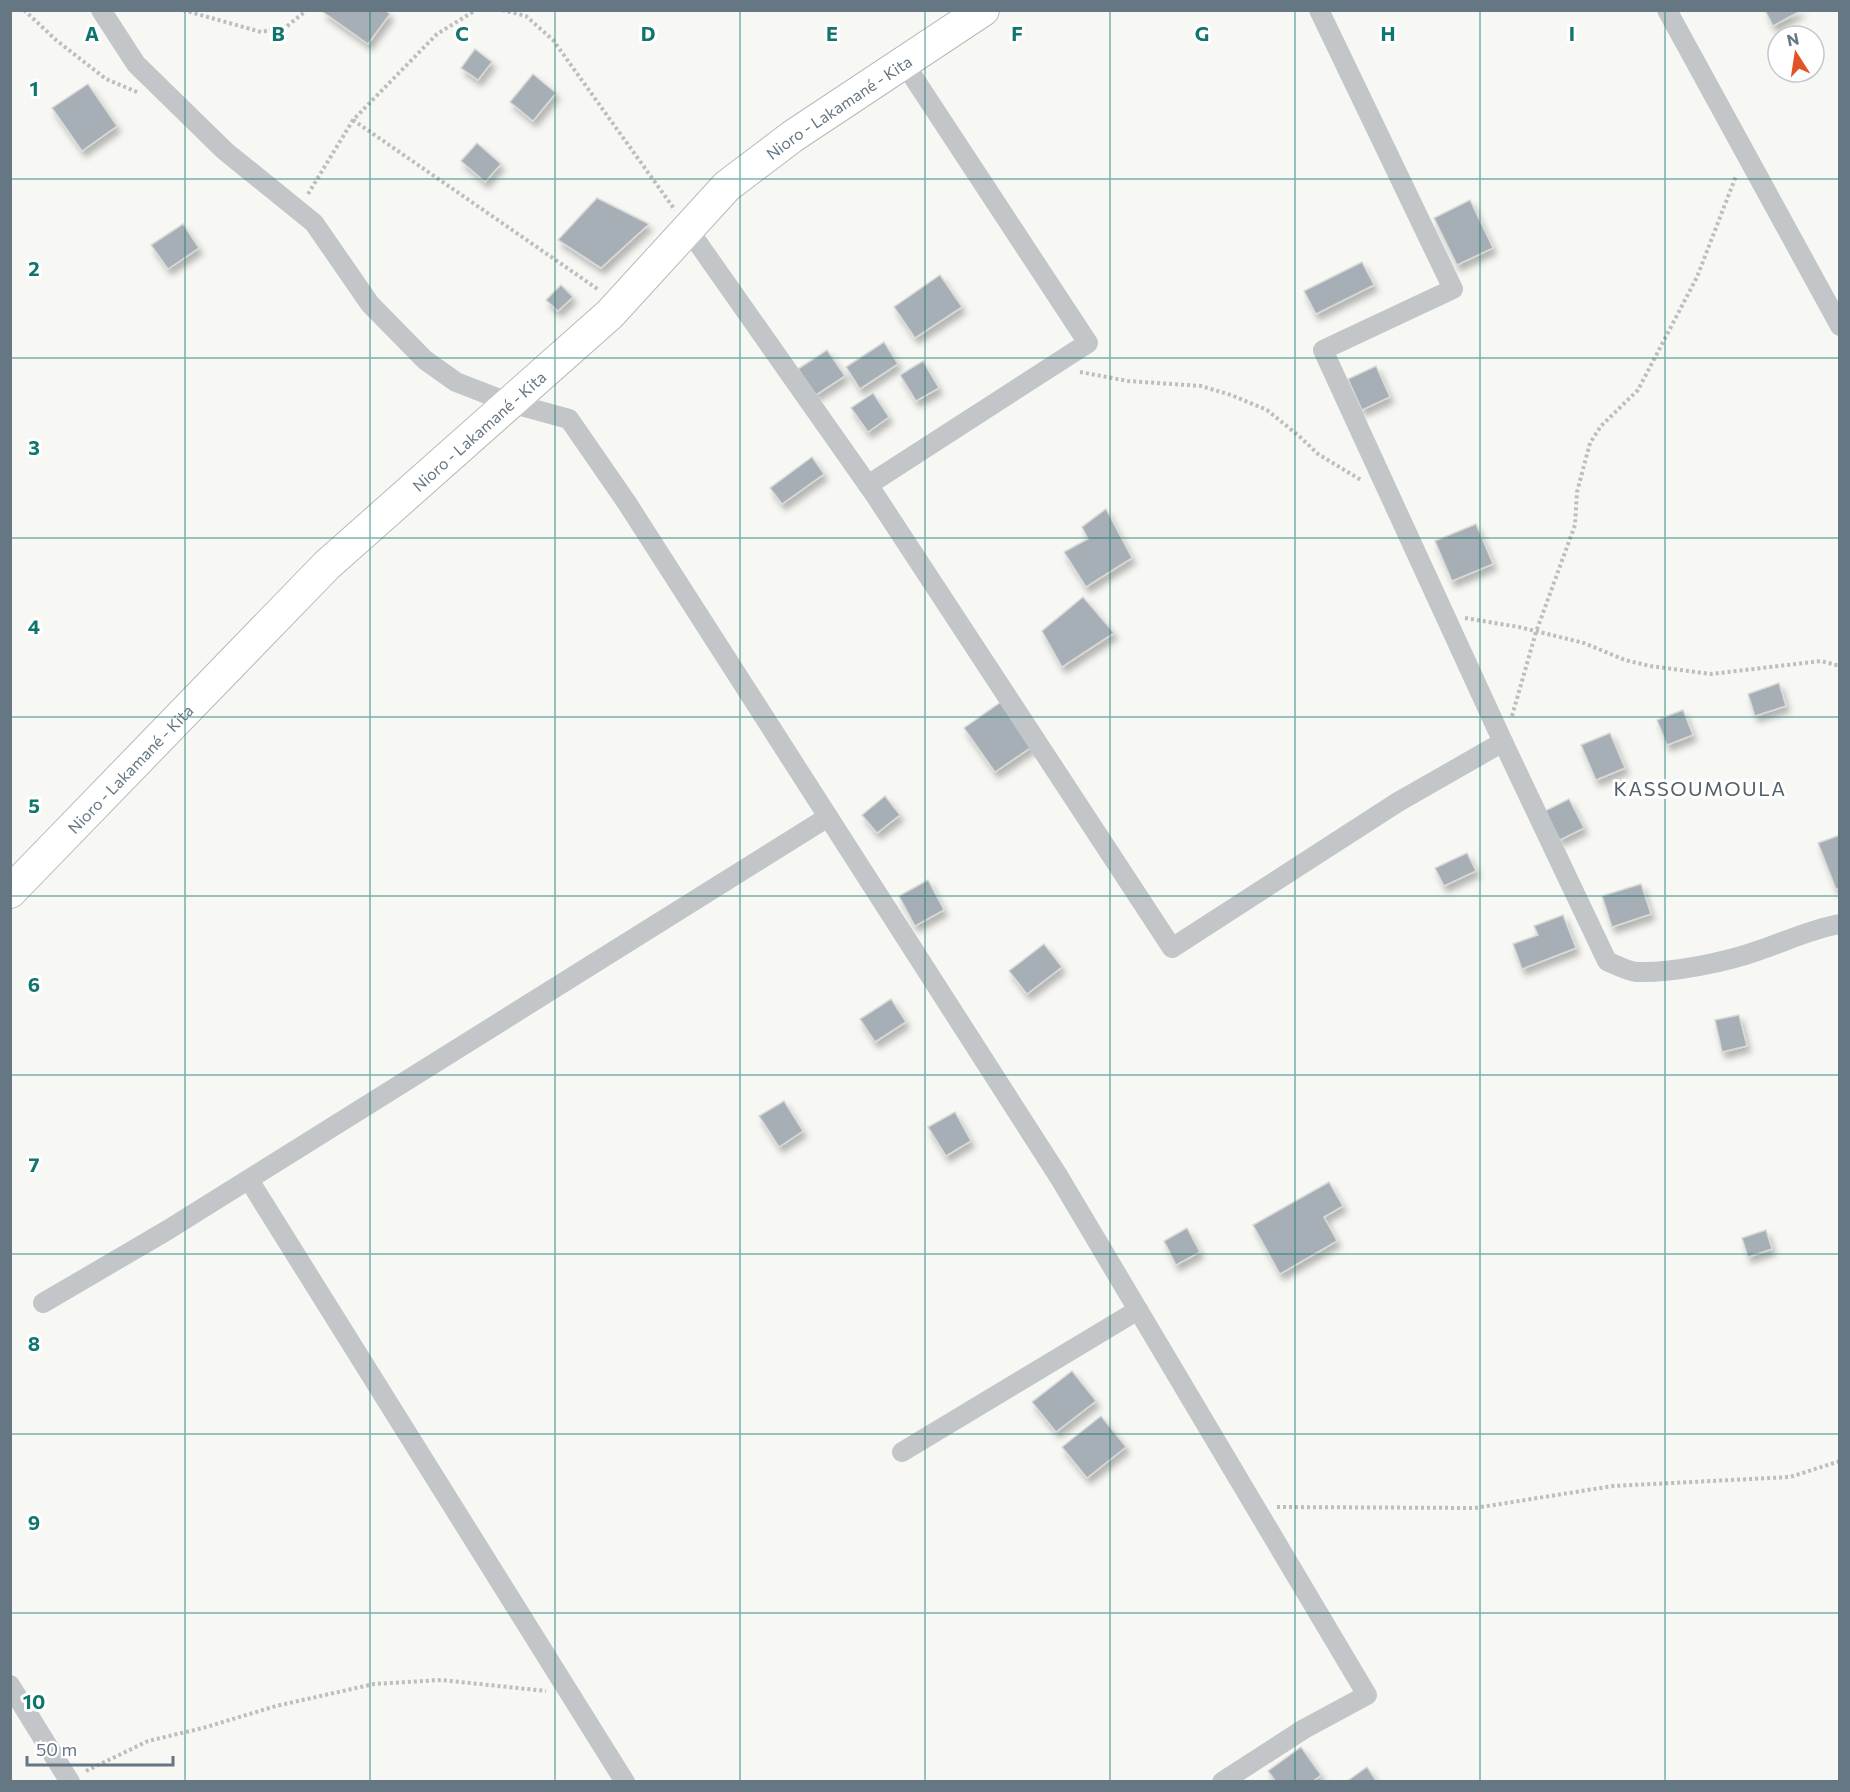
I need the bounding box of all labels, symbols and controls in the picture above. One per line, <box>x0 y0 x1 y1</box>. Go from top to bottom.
text: A <box>85 21 99 45</box>
text: B <box>271 21 285 45</box>
text: C <box>455 21 469 45</box>
text: D <box>641 21 655 45</box>
text: E <box>826 21 838 45</box>
text: F <box>1011 21 1023 45</box>
text: G <box>1195 21 1209 45</box>
text: H <box>1381 21 1396 45</box>
text: I <box>1569 21 1575 45</box>
north arrow <box>1766 24 1826 84</box>
text: N <box>1785 28 1801 49</box>
street label: Nioro - Lakamané - Kita <box>762 51 915 163</box>
text: 1 <box>29 76 39 100</box>
text: 2 <box>28 256 40 280</box>
street label: Nioro - Lakamané - Kita <box>408 367 549 495</box>
text: 3 <box>28 435 40 459</box>
text: 4 <box>28 614 40 638</box>
street label: Nioro - Lakamané - Kita <box>63 700 196 837</box>
district label: KASSOUMOULA <box>1614 776 1786 800</box>
text: 5 <box>28 793 40 817</box>
text: 6 <box>28 972 40 996</box>
text: 7 <box>29 1152 40 1176</box>
text: 8 <box>28 1331 40 1355</box>
text: 9 <box>28 1510 40 1534</box>
text: 10 <box>23 1689 45 1713</box>
scale bar <box>27 1729 172 1767</box>
text: 50 m <box>36 1738 77 1760</box>

